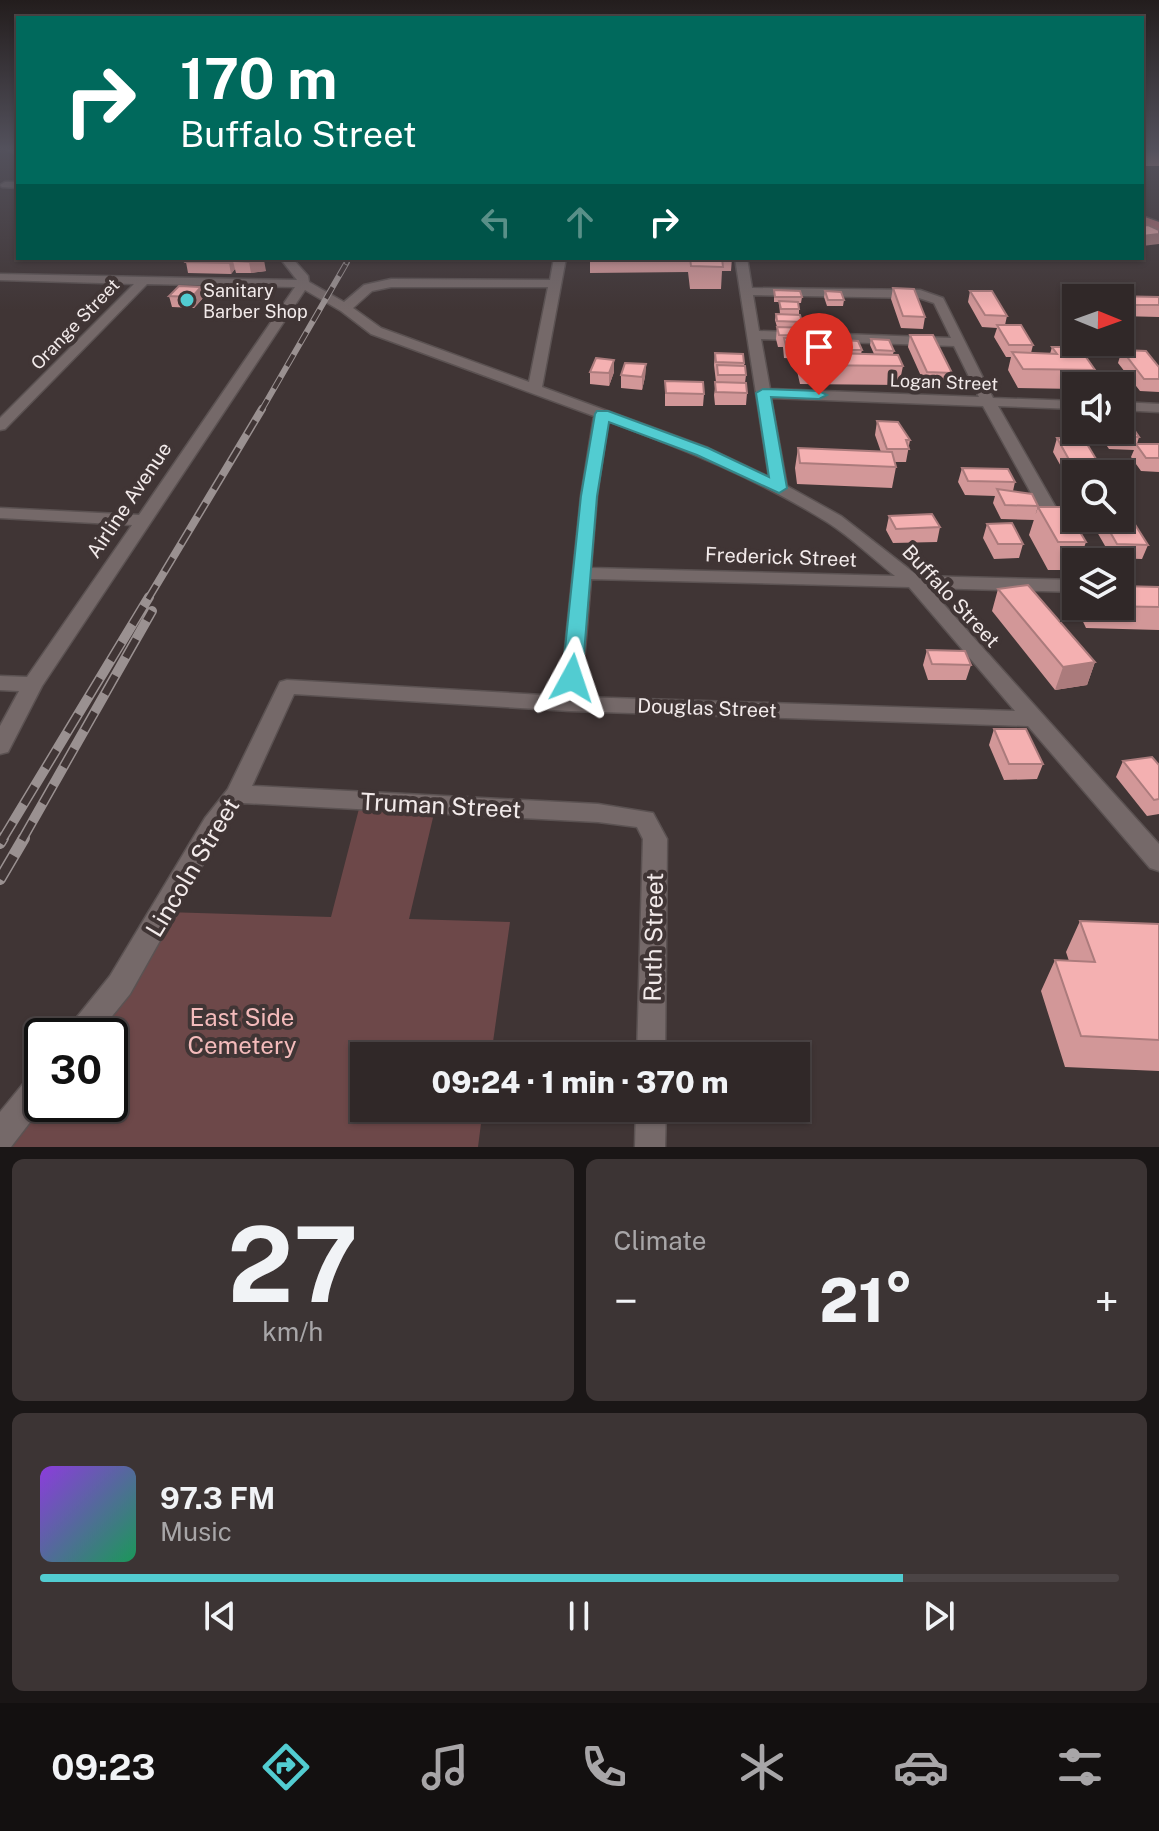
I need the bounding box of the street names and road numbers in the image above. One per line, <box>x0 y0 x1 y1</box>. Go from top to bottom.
street label: Orange Street <box>26 274 124 374</box>
street label: Logan Street <box>889 370 999 394</box>
street label: Airline Avenue <box>81 438 177 562</box>
street label: Buffalo Street <box>897 540 1005 652</box>
street label: Frederick Street <box>705 542 857 572</box>
street label: Douglas Street <box>637 694 777 722</box>
street label: Truman Street <box>360 787 522 823</box>
street label: Lincoln Street <box>139 792 245 942</box>
street label: Ruth Street <box>638 872 668 1002</box>

